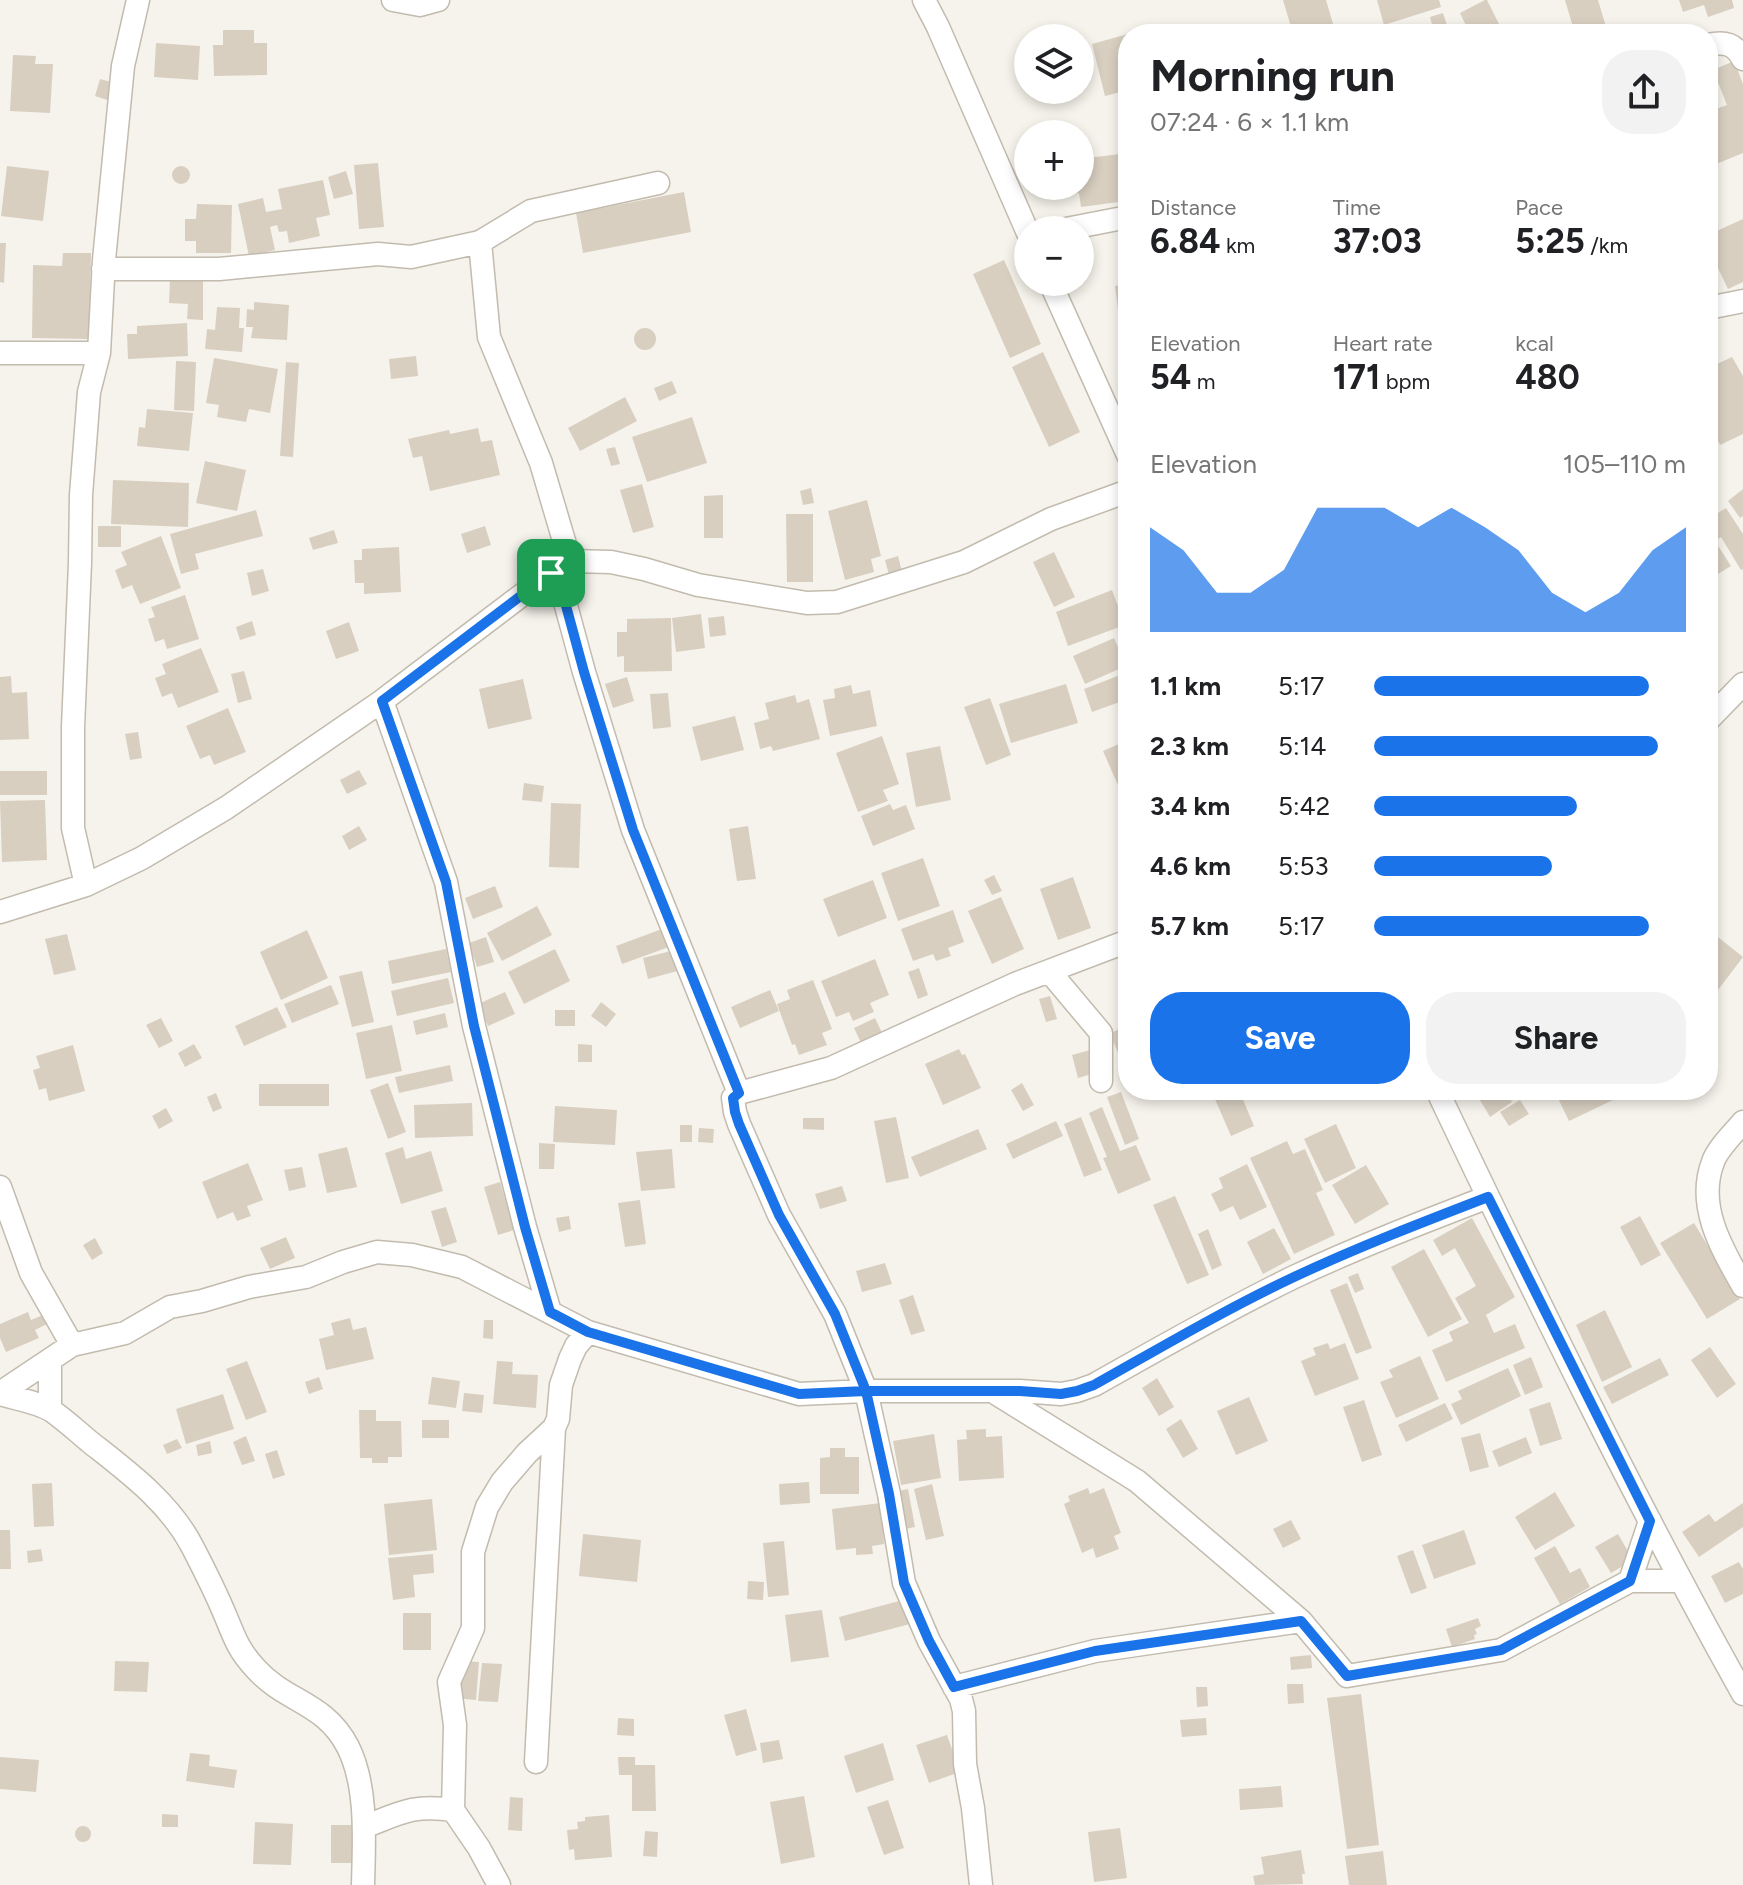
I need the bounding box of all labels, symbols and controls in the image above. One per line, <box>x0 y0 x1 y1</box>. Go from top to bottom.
map controls <box>1014 24 1094 296</box>
button: layers <box>1014 24 1094 104</box>
text: Morning run <box>1150 49 1395 102</box>
button: share <box>1602 50 1686 134</box>
text: 07:24 · 6 × 1.1 km <box>1150 106 1349 138</box>
button: + <box>1014 120 1094 200</box>
text: Distance <box>1150 194 1236 221</box>
text: Time <box>1333 194 1381 221</box>
text: Pace <box>1515 194 1563 221</box>
button: − <box>1014 216 1094 296</box>
text: 6.84 <box>1150 221 1220 262</box>
text: 37:03 <box>1333 221 1422 262</box>
text: 5:25 <box>1515 221 1585 262</box>
text: km <box>1220 232 1255 259</box>
text: /km <box>1585 232 1628 259</box>
text: Elevation <box>1150 330 1240 357</box>
text: Heart rate <box>1333 330 1433 357</box>
text: kcal <box>1515 330 1554 357</box>
text: 54 <box>1150 357 1191 398</box>
text: 171 <box>1333 357 1380 398</box>
text: 480 <box>1515 357 1580 398</box>
text: m <box>1191 368 1215 395</box>
text: bpm <box>1380 368 1430 395</box>
text: Elevation <box>1150 448 1257 480</box>
text: 105–110 m <box>1563 448 1686 480</box>
pin <box>517 539 585 607</box>
icon: arrive <box>529 551 573 595</box>
text: 1.1 km <box>1150 670 1221 702</box>
text: 5:17 <box>1278 670 1324 702</box>
text: 2.3 km <box>1150 730 1229 762</box>
text: 5:14 <box>1278 730 1326 762</box>
text: 3.4 km <box>1150 790 1230 822</box>
text: 5:42 <box>1278 790 1330 822</box>
text: 4.6 km <box>1150 850 1231 882</box>
text: 5:53 <box>1278 850 1329 882</box>
text: 5.7 km <box>1150 910 1229 942</box>
text: 5:17 <box>1278 910 1324 942</box>
button: Save <box>1150 992 1410 1084</box>
button: Share <box>1426 992 1686 1084</box>

